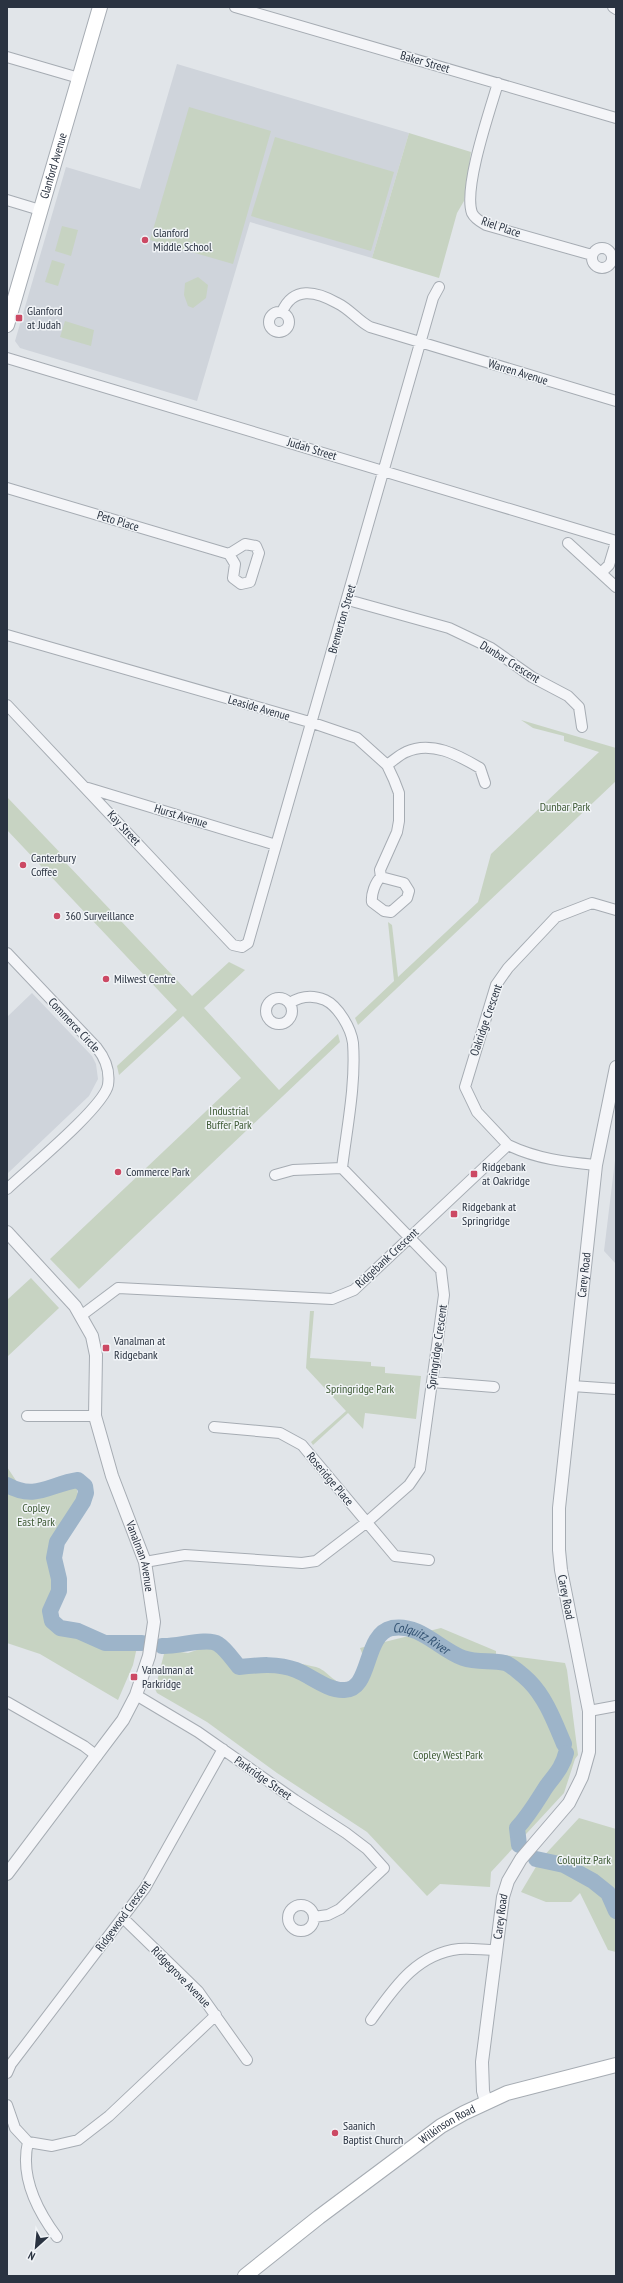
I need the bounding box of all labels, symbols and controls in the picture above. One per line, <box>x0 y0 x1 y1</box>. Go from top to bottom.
street label: Baker Street <box>399 47 452 76</box>
street label: Glanford Avenue <box>36 131 70 200</box>
street label: Riel Place <box>479 213 523 240</box>
place label: Glanford Middle School <box>153 225 212 254</box>
marker: Glanford Middle School <box>140 235 150 245</box>
place label: Glanford at Judah <box>27 303 62 332</box>
marker: Glanford at Judah <box>14 313 24 323</box>
street label: Warren Avenue <box>486 355 550 388</box>
street label: Judah Street <box>285 434 339 463</box>
street label: Peto Place <box>95 507 141 534</box>
street label: Bremerton Street <box>324 582 359 655</box>
street label: Dunbar Crescent <box>478 637 544 686</box>
street label: Leaside Avenue <box>227 692 292 724</box>
park label: Dunbar Park <box>540 799 591 814</box>
street label: Hurst Avenue <box>153 800 210 831</box>
street label: Kay Street <box>105 807 145 849</box>
place label: Canterbury Coffee <box>31 850 77 879</box>
marker: Canterbury Coffee <box>18 860 28 870</box>
place label: 360 Surveillance <box>65 908 134 923</box>
marker: 360 Surveillance <box>52 911 62 921</box>
place label: Milwest Centre <box>114 971 176 986</box>
marker: Milwest Centre <box>101 974 111 984</box>
street label: Oakridge Crescent <box>466 981 505 1058</box>
street label: Commerce Circle <box>45 994 103 1055</box>
park label: Industrial Buffer Park <box>206 1103 252 1132</box>
place label: Ridgebank at Oakridge <box>482 1159 530 1188</box>
place label: Commerce Park <box>126 1164 190 1179</box>
marker: Commerce Park <box>113 1167 123 1177</box>
marker: Ridgebank at Oakridge <box>469 1169 479 1179</box>
place label: Ridgebank at Springridge <box>462 1199 517 1228</box>
marker: Ridgebank at Springridge <box>449 1209 459 1219</box>
street label: Ridgebank Crescent <box>352 1224 422 1291</box>
street label: Carey Road <box>574 1252 594 1298</box>
street label: Springridge Crescent <box>423 1303 450 1390</box>
place label: Vanalman at Ridgebank <box>113 1333 166 1362</box>
marker: Vanalman at Ridgebank <box>101 1343 111 1353</box>
park label: Springridge Park <box>326 1381 394 1396</box>
street label: Roseridge Place <box>304 1449 357 1509</box>
park label: Copley East Park <box>17 1500 55 1529</box>
street label: Vanalman Avenue <box>123 1518 157 1593</box>
street label: Carey Road <box>555 1573 578 1621</box>
water label: Colquitz River <box>392 1619 455 1660</box>
place label: Vanalman at Parkridge <box>141 1662 194 1691</box>
marker: Vanalman at Parkridge <box>129 1672 139 1682</box>
park label: Copley West Park <box>413 1747 483 1762</box>
street label: Parkridge Street <box>232 1752 295 1803</box>
park label: Colquitz Park <box>557 1852 611 1867</box>
street label: Ridgewood Crescent <box>92 1877 154 1954</box>
street label: Carey Road <box>490 1892 511 1940</box>
street label: Ridgegrove Avenue <box>148 1943 214 2010</box>
street label: Wilkinson Road <box>416 2101 477 2147</box>
place label: Saanich Baptist Church <box>343 2118 403 2147</box>
marker: Saanich Baptist Church <box>330 2128 340 2138</box>
north arrow <box>16 2227 56 2267</box>
text: N <box>26 2248 37 2263</box>

